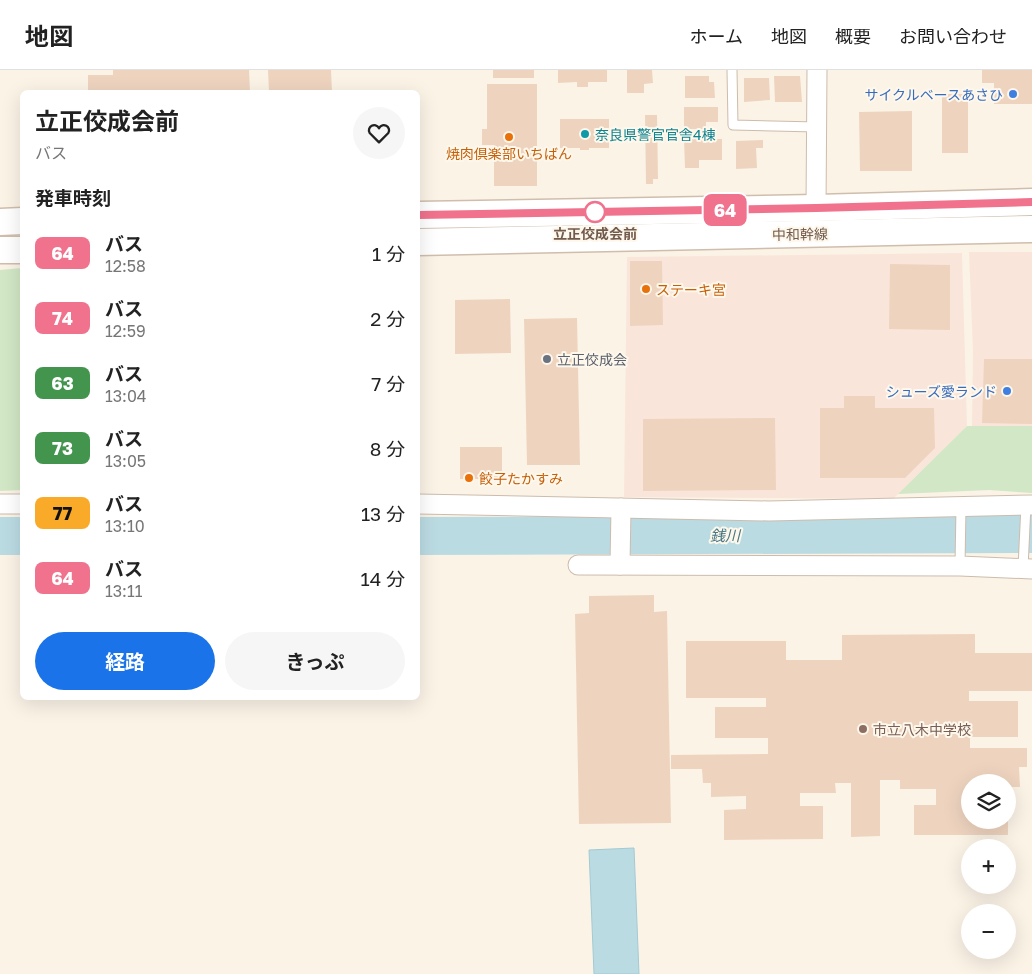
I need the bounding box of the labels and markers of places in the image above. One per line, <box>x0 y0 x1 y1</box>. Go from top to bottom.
place label: サイクルベースあさひ <box>864 86 1003 103</box>
marker: サイクルベースあさひ <box>1007 88 1019 100</box>
place label: 奈良県警官官舎4棟 <box>595 126 716 143</box>
marker: 奈良県警官官舎4棟 <box>579 128 591 140</box>
marker: 焼肉倶楽部いちばん <box>503 131 515 143</box>
place label: 焼肉倶楽部いちばん <box>446 145 572 162</box>
marker: 立正佼成会前 <box>584 201 606 223</box>
place label: 立正佼成会前 <box>553 225 637 242</box>
place label: ステーキ宮 <box>656 281 726 298</box>
marker: ステーキ宮 <box>640 283 652 295</box>
place label: 立正佼成会 <box>557 351 627 368</box>
marker: 立正佼成会 <box>541 353 553 365</box>
place label: シューズ愛ランド <box>886 383 997 400</box>
marker: シューズ愛ランド <box>1001 385 1013 397</box>
place label: 餃子たかすみ <box>479 470 563 487</box>
marker: 餃子たかすみ <box>463 472 475 484</box>
place label: 市立八木中学校 <box>873 721 971 738</box>
marker: 市立八木中学校 <box>857 723 869 735</box>

